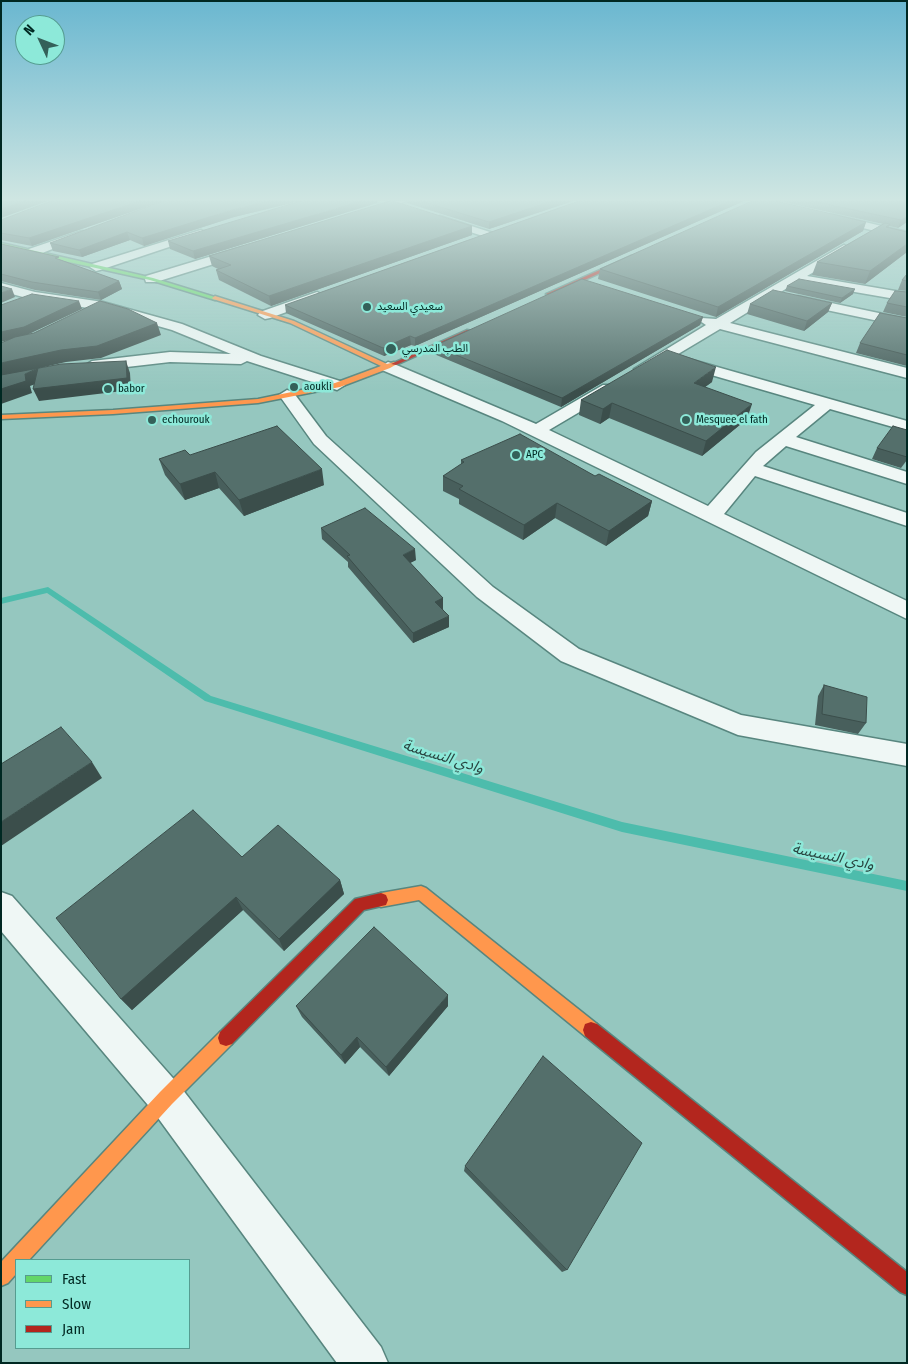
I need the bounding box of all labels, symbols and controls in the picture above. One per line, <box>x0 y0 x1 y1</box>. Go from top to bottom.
north arrow <box>15 15 65 65</box>
text: N <box>20 21 38 39</box>
place label: سعيدي السعيد <box>377 300 443 314</box>
marker: سعيدي السعيد <box>361 301 373 313</box>
marker: الطب المدرسي <box>384 342 398 356</box>
place label: الطب المدرسي <box>402 342 468 356</box>
place label: aoukli <box>304 380 332 394</box>
marker: aoukli <box>288 381 300 393</box>
place label: babor <box>118 382 145 396</box>
marker: babor <box>102 383 114 395</box>
place label: echourouk <box>162 413 210 427</box>
place label: Mesquee el fath <box>696 413 768 427</box>
marker: echourouk <box>146 414 158 426</box>
marker: Mesquee el fath <box>680 414 692 426</box>
place label: APC <box>526 448 543 462</box>
marker: APC <box>510 449 522 461</box>
water label: وادي النسيسة <box>401 736 485 778</box>
water label: وادي النسيسة <box>790 840 876 874</box>
legend <box>15 1259 190 1349</box>
text: Fast <box>62 1270 86 1288</box>
text: Slow <box>62 1295 91 1313</box>
text: Jam <box>62 1320 85 1338</box>

